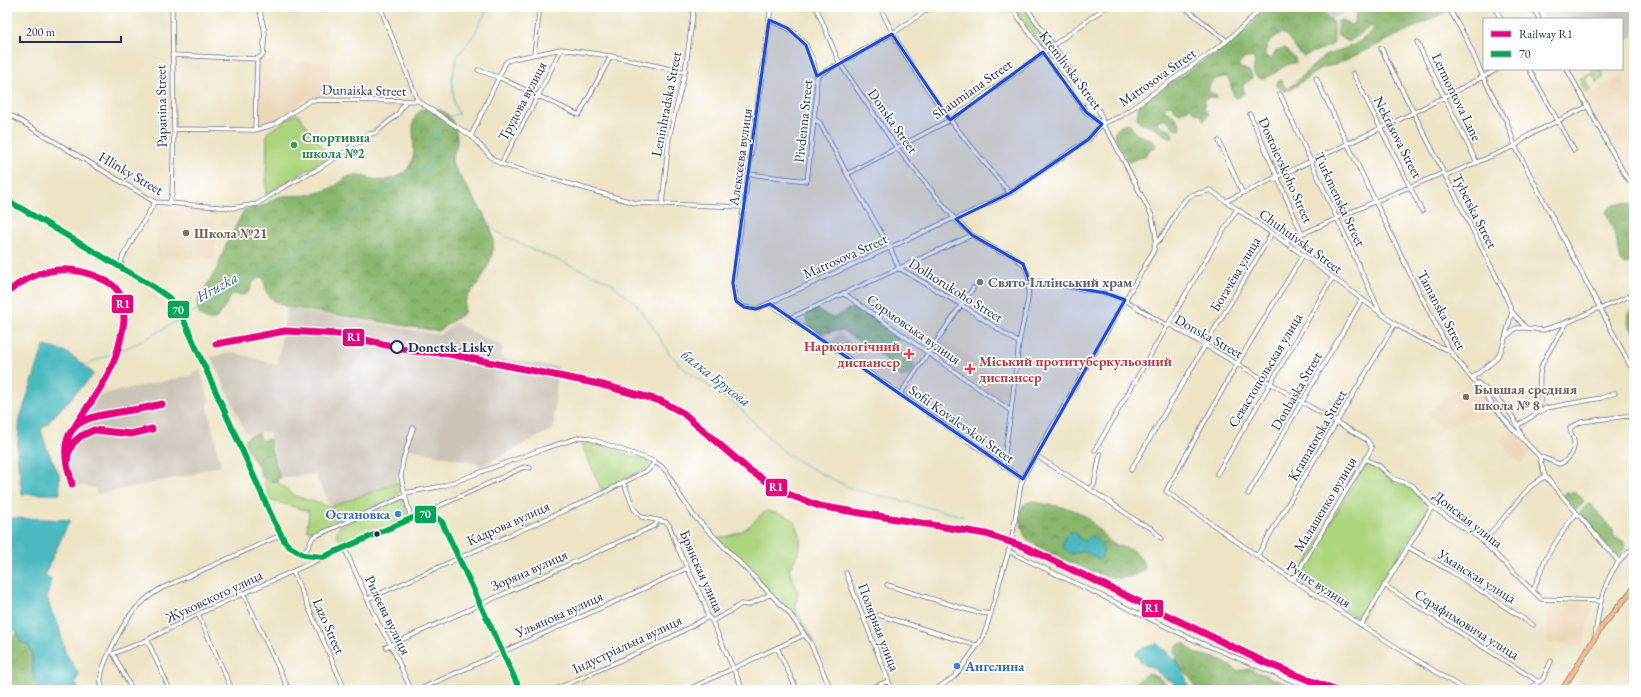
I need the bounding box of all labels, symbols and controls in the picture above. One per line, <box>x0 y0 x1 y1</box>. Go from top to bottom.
scale bar <box>20 18 121 44</box>
legend <box>1483 18 1623 70</box>
text: 200 m <box>26 24 56 40</box>
text: Railway R1 <box>1519 26 1573 42</box>
street label: Kremlivska Street <box>1036 27 1107 113</box>
street label: Matrosova Street <box>1115 43 1200 110</box>
text: 70 <box>1519 46 1531 62</box>
street label: Leninhradska Street <box>647 49 685 158</box>
street label: Lermontova Lane <box>1428 50 1486 144</box>
street label: Shaumiana Street <box>929 55 1016 123</box>
street label: Трудова вулиця <box>494 58 550 144</box>
street label: Papanina Street <box>151 64 171 147</box>
street label: Pivdenna Street <box>790 78 816 163</box>
street label: Dunaiska Street <box>322 80 407 100</box>
street label: Donska Street <box>864 85 922 157</box>
street label: Nekrasova Street <box>1370 93 1427 182</box>
one-way arrow <box>1078 102 1085 109</box>
street label: Алексєєва вулиця <box>724 107 756 208</box>
street label: Dostoievskoho Street <box>1255 114 1318 226</box>
place label: Спортивна школа №2 <box>302 128 371 162</box>
marker: Спортивна школа №2 <box>289 140 299 150</box>
street label: Hlinky Street <box>95 147 167 199</box>
street label: Turkmenska Street <box>1310 149 1370 250</box>
street label: Tybetska Street <box>1448 171 1502 252</box>
street label: Chuhuivska Street <box>1256 205 1347 278</box>
place label: Школа №21 <box>194 224 267 242</box>
marker: Школа №21 <box>181 228 191 238</box>
street label: Matrosova Street <box>800 229 890 283</box>
street label: Богачёва улица <box>1206 233 1265 315</box>
street label: Dolhorukoho Street <box>906 254 1007 327</box>
water label: Hruzka <box>192 267 241 306</box>
street label: Tamanska Street <box>1413 267 1471 353</box>
place label: Свято-Іллінський храм <box>988 273 1133 291</box>
marker: Свято-Іллінський храм <box>975 277 985 287</box>
street label: Сормовська вулиця <box>864 290 964 368</box>
line badge: R1 <box>111 294 134 314</box>
text: R1 <box>116 297 130 311</box>
line badge: 70 <box>167 300 190 319</box>
text: 70 <box>172 303 184 317</box>
street label: Севастопольская улица <box>1224 309 1307 431</box>
street label: Donska Street <box>1172 310 1247 362</box>
line badge: R1 <box>342 328 365 347</box>
text: R1 <box>347 330 361 344</box>
place label: Наркологічний диспансер <box>804 337 900 371</box>
place label: Donetsk-Lisky <box>408 338 494 356</box>
marker: Donetsk-Lisky <box>390 340 404 354</box>
water label: балка Брусова <box>678 345 755 411</box>
marker: Наркологічний диспансер <box>903 348 915 360</box>
street label: Donbaska Street <box>1266 348 1326 433</box>
place label: Міський протитуберкульозний диспансер <box>979 352 1172 386</box>
marker: Міський протитуберкульозний диспансер <box>964 363 976 375</box>
place label: Бывшая средняя школа № 8 <box>1474 380 1578 414</box>
street label: Sofii Kovalevskoi Street <box>906 381 1019 467</box>
street label: Kramatorska Street <box>1284 386 1351 484</box>
marker: Бывшая средняя школа № 8 <box>1461 392 1471 402</box>
street label: Малашенко вулиця <box>1289 453 1361 555</box>
line badge: R1 <box>765 478 788 497</box>
text: R1 <box>769 480 783 494</box>
street label: Донская улица <box>1430 486 1507 552</box>
street label: Кадрова вулиця <box>464 497 552 549</box>
place label: Остановка <box>326 505 391 523</box>
line badge: 70 <box>414 505 437 524</box>
text: 70 <box>419 507 431 521</box>
marker: Остановка <box>393 509 403 519</box>
street label: Брянская улица <box>676 527 728 615</box>
unlabelled marker <box>372 529 382 539</box>
street label: Уманская улица <box>1434 544 1520 607</box>
street label: Зоряна вулиця <box>488 545 570 595</box>
street label: Рунге вулиця <box>1283 556 1355 612</box>
street label: Жуковского улица <box>162 566 266 627</box>
street label: Рилєєва вулиця <box>361 572 415 658</box>
street label: Полярная улица <box>854 580 904 674</box>
street label: Серафимовича улица <box>1411 585 1523 664</box>
street label: Ульянова вулиця <box>512 587 606 642</box>
street label: Lazo Street <box>309 595 350 657</box>
line badge: R1 <box>1141 599 1164 618</box>
text: R1 <box>1145 601 1159 615</box>
street label: Індустріальна вулиця <box>569 611 685 677</box>
place label: Ангелина <box>964 657 1025 675</box>
marker: Ангелина <box>952 661 962 671</box>

